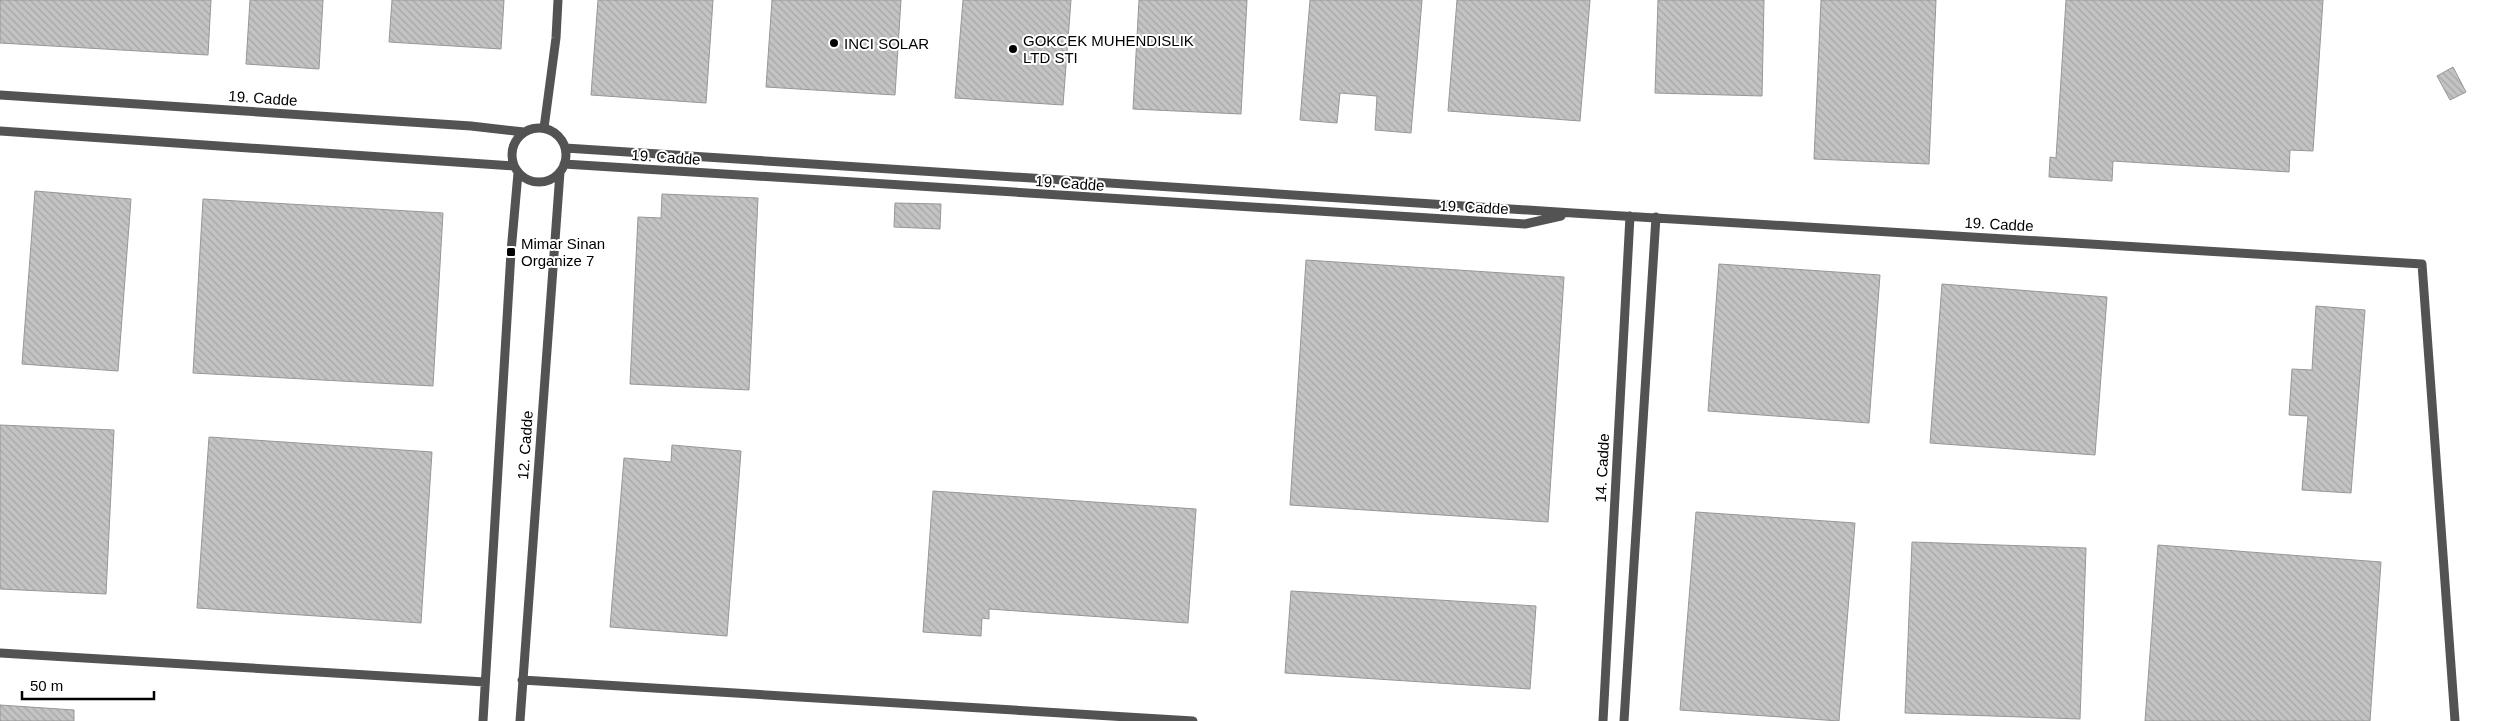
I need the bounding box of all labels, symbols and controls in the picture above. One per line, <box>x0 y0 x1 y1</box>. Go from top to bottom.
place label: GOKCEK MUHENDISLIK LTD STI <box>1023 32 1194 66</box>
place label: INCI SOLAR <box>844 35 929 52</box>
marker: INCI SOLAR <box>828 37 840 49</box>
marker: GOKCEK MUHENDISLIK LTD STI <box>1007 43 1019 55</box>
street label: 19. Cadde <box>228 87 298 109</box>
street label: 19. Cadde <box>631 146 701 168</box>
street label: 19. Cadde <box>1035 172 1105 194</box>
street label: 19. Cadde <box>1439 197 1509 217</box>
street label: 19. Cadde <box>1964 214 2034 234</box>
place label: Mimar Sinan Organize 7 <box>521 235 605 269</box>
marker: Mimar Sinan Organize 7 <box>505 246 517 258</box>
street label: 12. Cadde <box>514 410 536 480</box>
street label: 14. Cadde <box>1592 433 1612 503</box>
scale bar <box>22 668 155 700</box>
text: 50 m <box>30 677 63 694</box>

